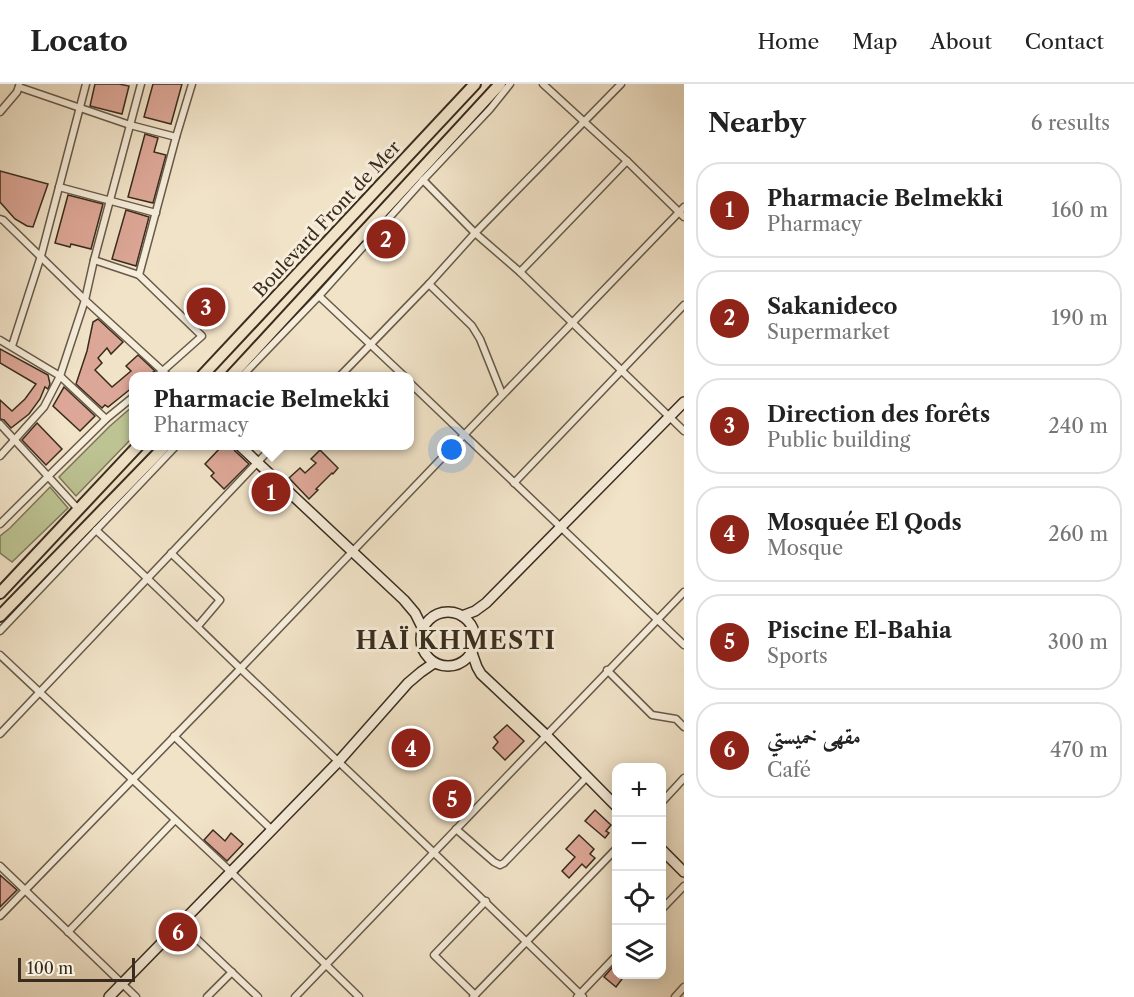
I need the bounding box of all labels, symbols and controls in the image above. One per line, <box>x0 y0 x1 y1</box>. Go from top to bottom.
text: Locato <box>30 24 128 58</box>
text: Home <box>758 29 819 54</box>
text: Map <box>852 29 897 54</box>
text: About <box>930 29 992 54</box>
text: Contact <box>1025 29 1104 54</box>
text: Nearby <box>708 107 806 139</box>
text: 6 results <box>1031 111 1110 135</box>
street label: Boulevard Front de Mer <box>249 136 405 302</box>
text: Pharmacie Belmekki <box>767 185 1003 212</box>
text: 1 <box>725 198 734 222</box>
text: 160 m <box>1051 198 1108 222</box>
text: Pharmacy <box>767 212 862 236</box>
pin: 2 <box>366 216 406 262</box>
pin: 3 <box>186 284 226 330</box>
text: Sakanideco <box>767 293 898 320</box>
text: 2 <box>724 306 735 330</box>
text: 190 m <box>1051 306 1108 330</box>
text: Supermarket <box>767 320 890 344</box>
popup <box>129 372 414 450</box>
text: Pharmacie Belmekki <box>153 386 390 413</box>
text: Direction des forêts <box>767 401 990 428</box>
text: Pharmacy <box>153 413 249 437</box>
text: 3 <box>724 414 735 438</box>
text: 240 m <box>1048 414 1108 438</box>
text: Public building <box>767 428 910 452</box>
your location <box>437 435 466 464</box>
pin: 1 <box>252 470 290 514</box>
text: Mosquée El Qods <box>767 509 962 536</box>
text: 4 <box>724 522 735 546</box>
text: 260 m <box>1048 522 1108 546</box>
text: Mosque <box>767 536 843 560</box>
text: Piscine El-Bahia <box>767 617 952 644</box>
district label: HAÏ KHMESTI <box>356 625 556 655</box>
text: 5 <box>724 630 735 654</box>
text: 300 m <box>1048 630 1108 654</box>
text: Sports <box>767 644 828 668</box>
text: مقهى خميستي <box>767 723 861 750</box>
pin: 4 <box>392 726 430 770</box>
text: 6 <box>724 738 735 762</box>
text: 470 m <box>1050 738 1108 762</box>
text: Café <box>767 758 811 782</box>
map controls <box>612 763 666 979</box>
button: + <box>612 763 666 817</box>
pin: 5 <box>432 776 472 822</box>
button: − <box>612 817 666 871</box>
button: locate <box>612 871 666 925</box>
pin: 6 <box>158 910 198 954</box>
button: layers <box>612 925 666 979</box>
scale bar <box>18 955 135 982</box>
text: 100 m <box>27 958 73 978</box>

